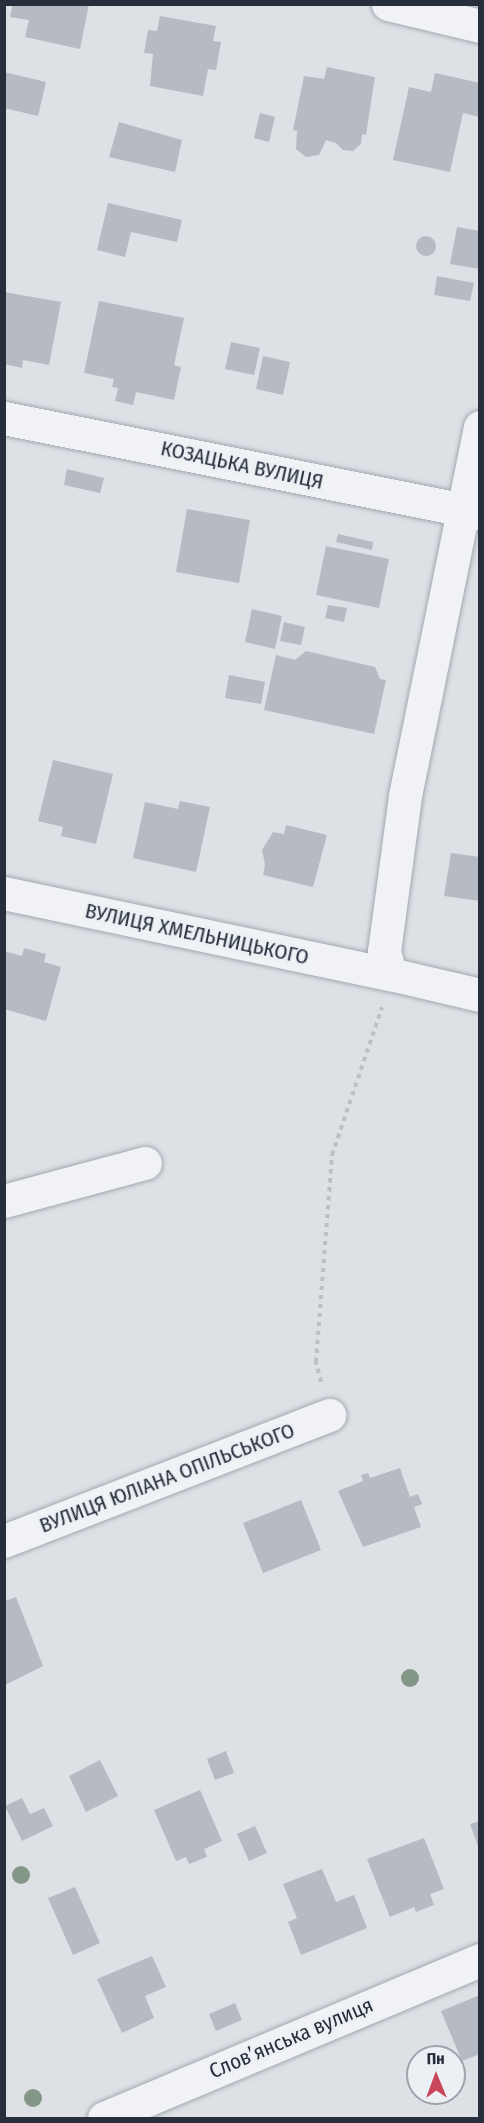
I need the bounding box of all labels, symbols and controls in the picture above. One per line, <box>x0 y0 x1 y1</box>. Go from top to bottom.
street label: КОЗАЦЬКА ВУЛИЦЯ <box>158 435 326 495</box>
street label: ВУЛИЦЯ ХМЕЛЬНИЦЬКОГО <box>83 898 311 970</box>
street label: ВУЛИЦЯ ЮЛІАНА ОПІЛЬСЬКОГО <box>36 1418 298 1538</box>
street label: Словʼянська вулиця <box>205 1992 377 2084</box>
north arrow <box>406 2045 466 2105</box>
text: Пн <box>426 2049 445 2068</box>

